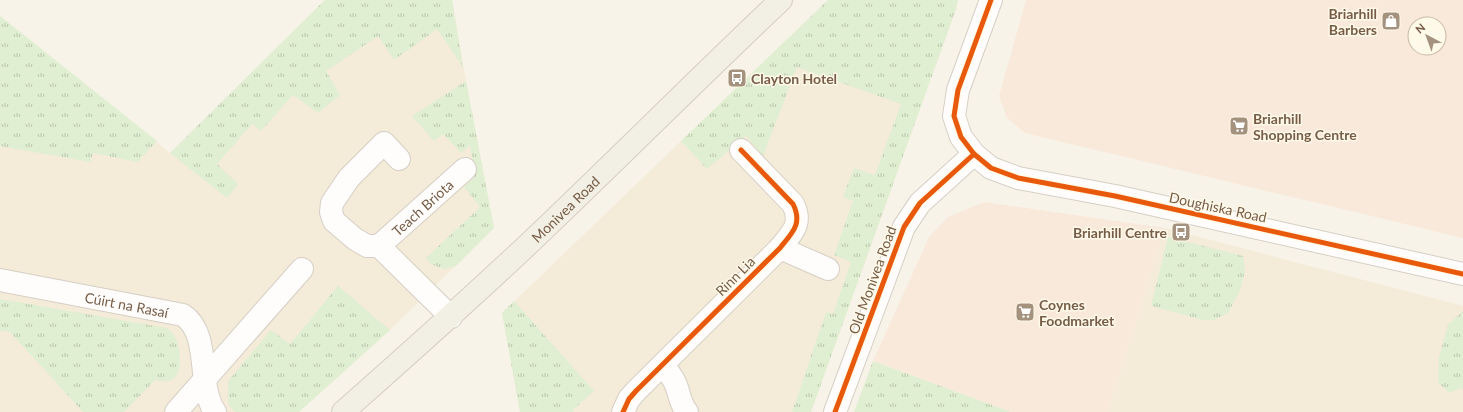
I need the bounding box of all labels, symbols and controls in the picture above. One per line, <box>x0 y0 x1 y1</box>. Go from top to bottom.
place label: Briarhill Barbers <box>1328 5 1377 38</box>
shop icon: Briarhill Barbers <box>1380 10 1402 32</box>
north arrow <box>1407 16 1447 56</box>
text: N <box>1413 20 1428 36</box>
bus stop icon: Clayton Hotel <box>726 67 748 89</box>
place label: Clayton Hotel <box>751 70 837 87</box>
place label: Briarhill Shopping Centre <box>1253 110 1357 143</box>
supermarket icon: Briarhill Shopping Centre <box>1228 115 1250 137</box>
street label: Monivea Road <box>527 172 603 246</box>
street label: Teach Briota <box>388 176 456 239</box>
street label: Doughiska Road <box>1168 188 1268 226</box>
bus stop icon: Briarhill Centre <box>1170 221 1192 243</box>
street label: Old Monivea Road <box>845 224 899 336</box>
place label: Briarhill Centre <box>1073 224 1168 241</box>
street label: Rinn Lia <box>712 253 758 299</box>
street label: Cúirt na Rasaí <box>84 288 170 321</box>
place label: Coynes Foodmarket <box>1039 296 1115 329</box>
supermarket icon: Coynes Foodmarket <box>1014 301 1036 323</box>

